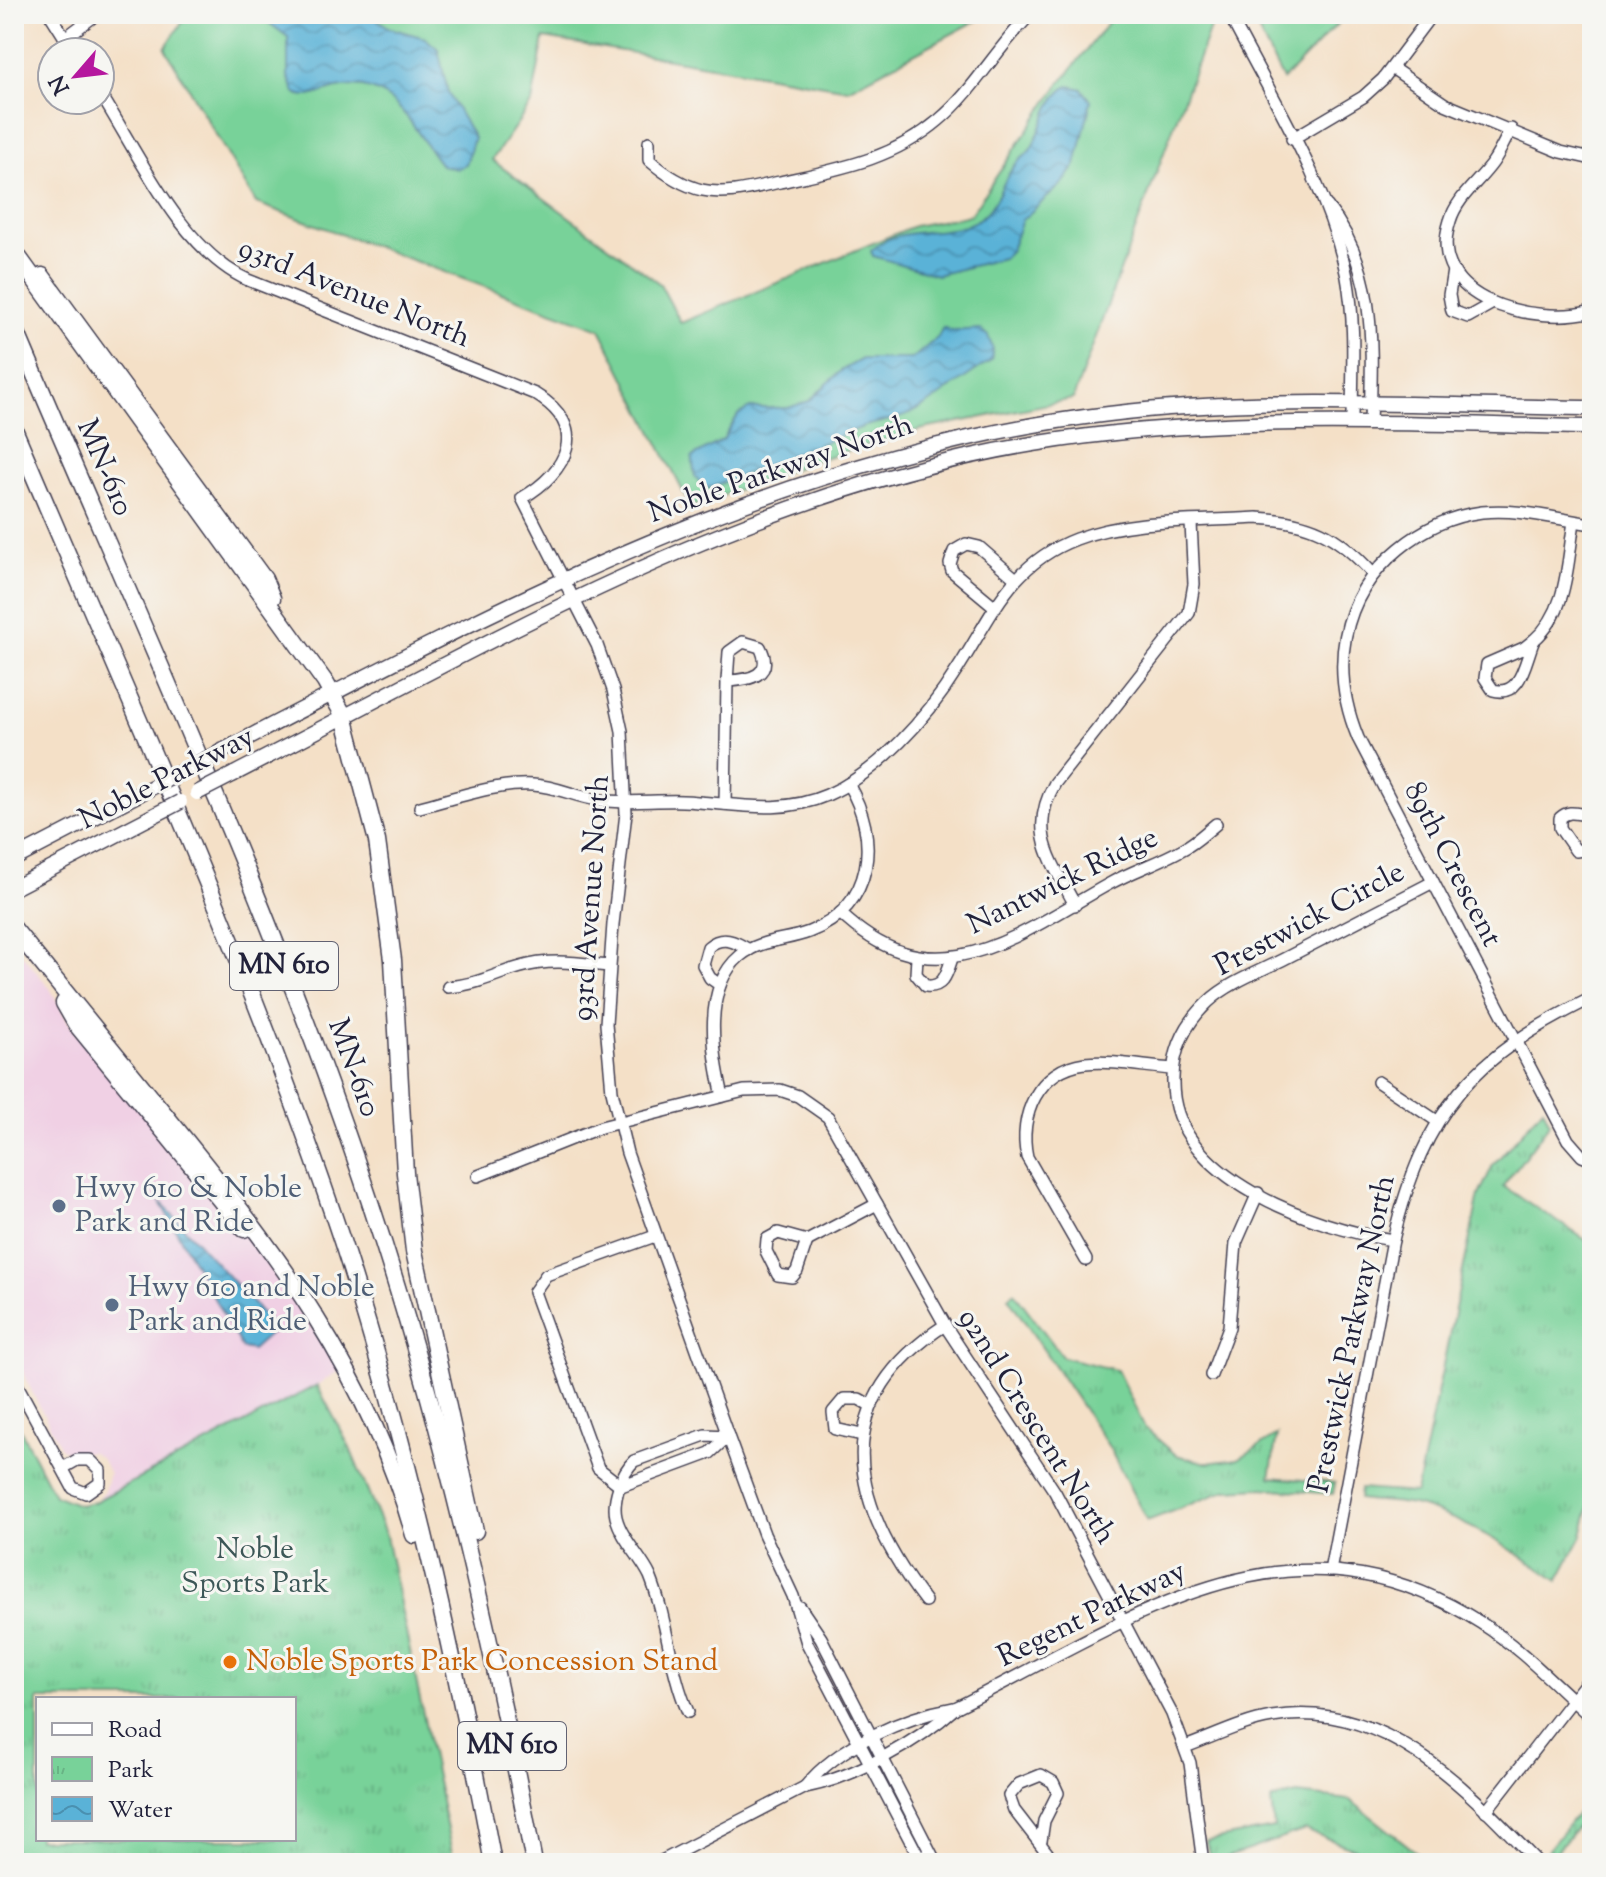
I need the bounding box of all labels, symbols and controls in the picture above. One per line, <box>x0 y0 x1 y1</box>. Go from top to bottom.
north arrow <box>36 36 116 116</box>
text: N <box>43 68 79 99</box>
street label: 93rd Avenue North <box>232 228 477 360</box>
street label: Noble Parkway North <box>643 404 919 535</box>
street label: MN-610 <box>64 413 144 523</box>
street label: Noble Parkway <box>72 716 262 842</box>
street label: 93rd Avenue North <box>562 773 622 1023</box>
street label: 89th Crescent <box>1392 775 1512 955</box>
street label: Nantwick Ridge <box>960 817 1166 947</box>
street label: Prestwick Circle <box>1207 852 1413 988</box>
road number: MN 610 <box>230 942 338 990</box>
street label: MN-610 <box>315 1013 391 1123</box>
place label: Hwy 610 & Noble Park and Ride <box>75 1168 302 1245</box>
street label: Prestwick Parkway North <box>1298 1171 1408 1497</box>
marker: Hwy 610 & Noble Park and Ride <box>50 1197 68 1215</box>
place label: Hwy 610 and Noble Park and Ride <box>128 1267 375 1344</box>
marker: Hwy 610 and Noble Park and Ride <box>103 1296 121 1314</box>
street label: 92nd Crescent North <box>946 1301 1126 1554</box>
park label: Noble Sports Park <box>181 1529 329 1606</box>
street label: Regent Parkway <box>991 1551 1194 1679</box>
place label: Noble Sports Park Concession Stand <box>246 1641 718 1684</box>
marker: Noble Sports Park Concession Stand <box>221 1653 239 1671</box>
legend <box>36 1697 296 1841</box>
text: Road <box>108 1714 162 1748</box>
road number: MN 610 <box>458 1722 566 1770</box>
text: Park <box>108 1754 154 1788</box>
text: Water <box>108 1794 172 1828</box>

